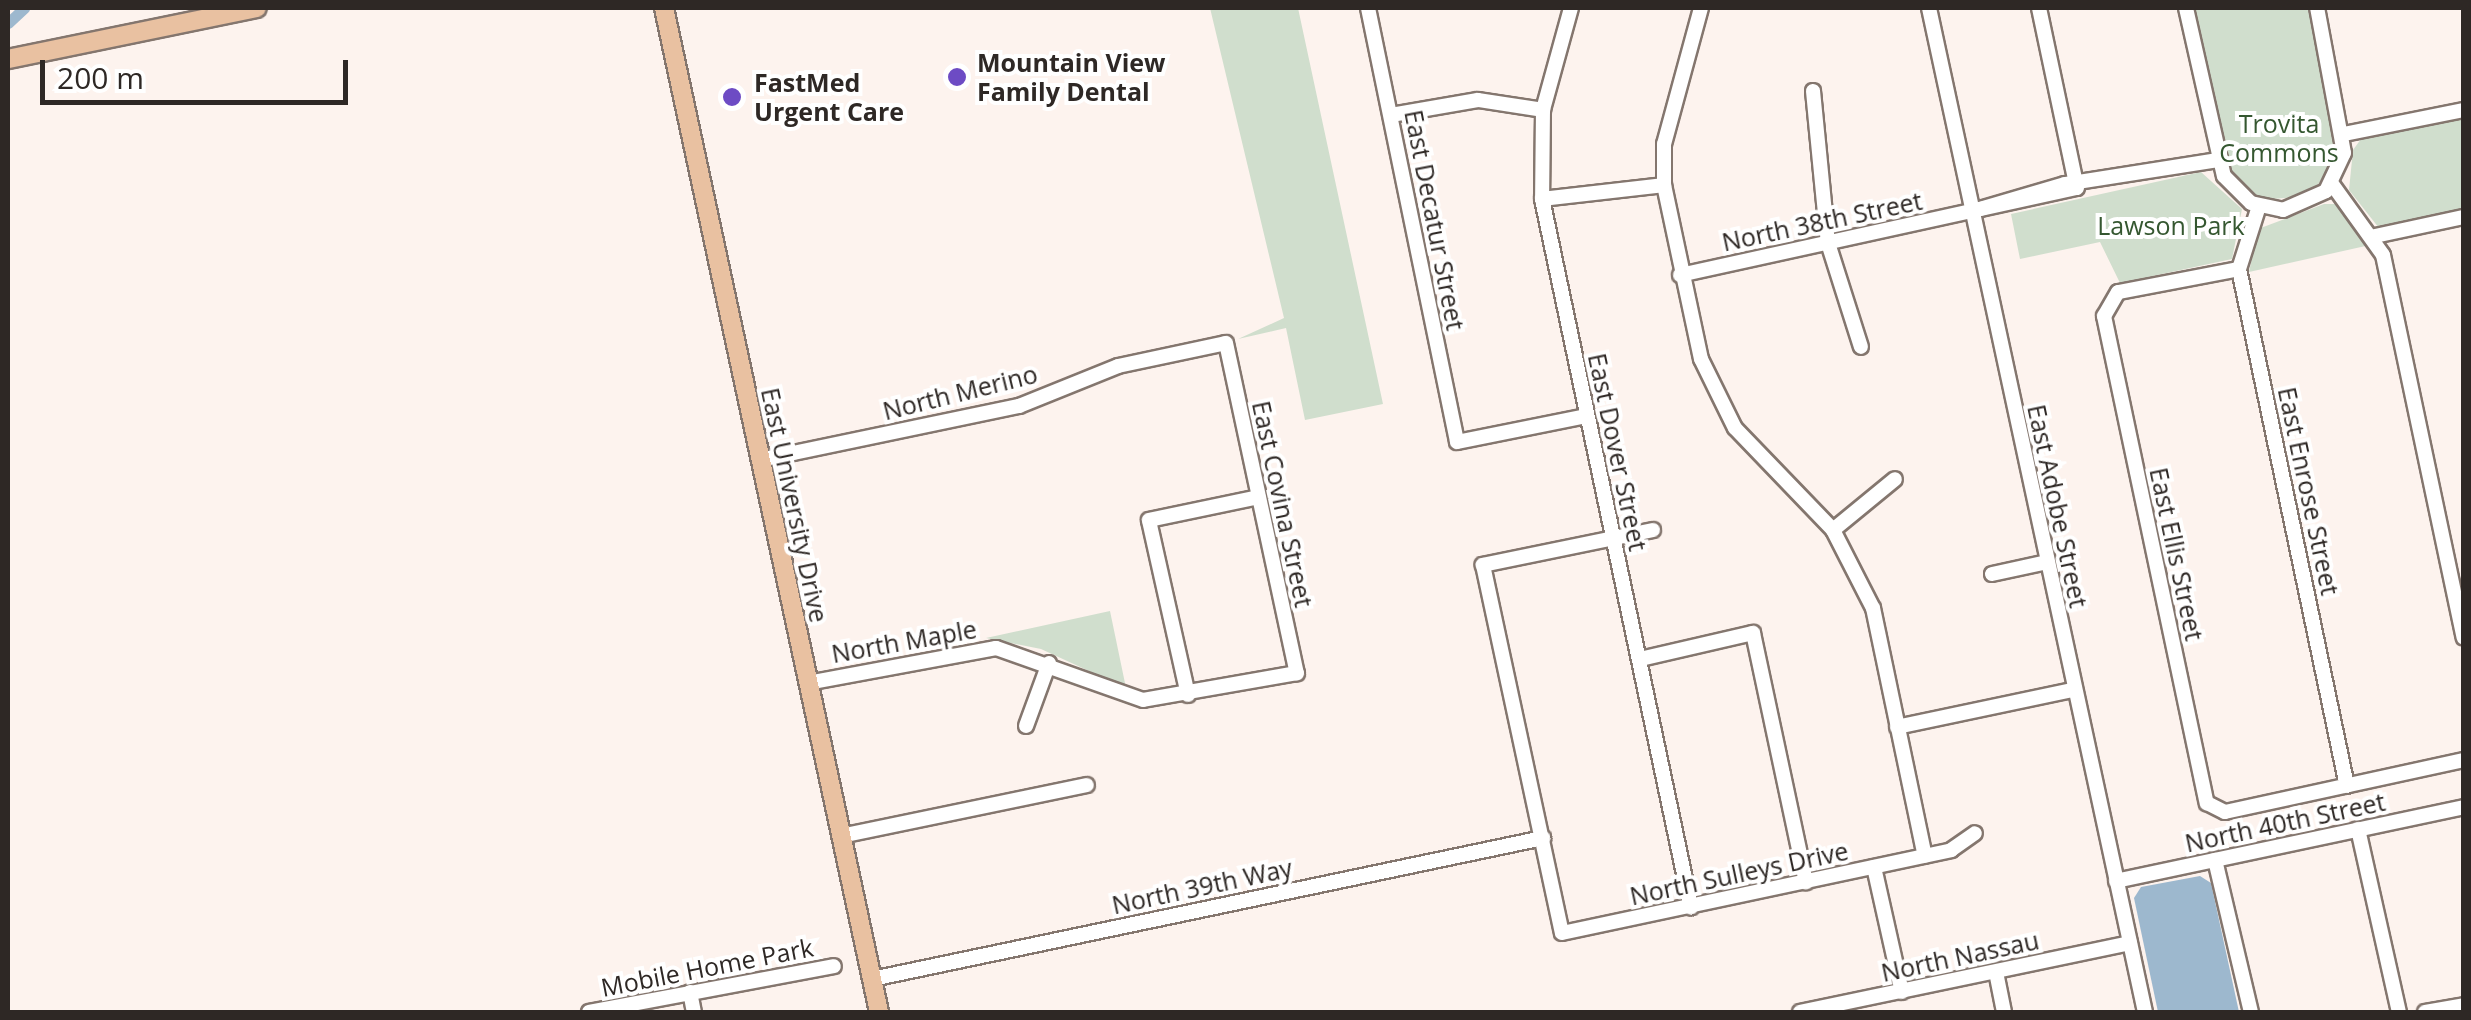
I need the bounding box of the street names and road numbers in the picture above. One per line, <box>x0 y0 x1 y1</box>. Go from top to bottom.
street label: East Decatur Street <box>1399 107 1471 333</box>
street label: North 38th Street <box>1719 185 1925 257</box>
street label: East Dover Street <box>1582 350 1654 554</box>
street label: North Merino <box>880 358 1040 426</box>
street label: East Enrose Street <box>2272 384 2346 598</box>
street label: East University Drive <box>755 385 835 625</box>
street label: East Covina Street <box>1246 398 1320 610</box>
street label: East Adobe Street <box>2022 402 2094 610</box>
street label: East Ellis Street <box>2144 465 2210 643</box>
street label: North Maple <box>829 613 979 669</box>
street label: North 40th Street <box>2182 786 2388 858</box>
street label: North Sulleys Drive <box>1627 835 1851 911</box>
street label: North 39th Way <box>1109 852 1295 920</box>
street label: North Nassau <box>1878 925 2042 987</box>
street label: Mobile Home Park <box>598 932 816 1002</box>

